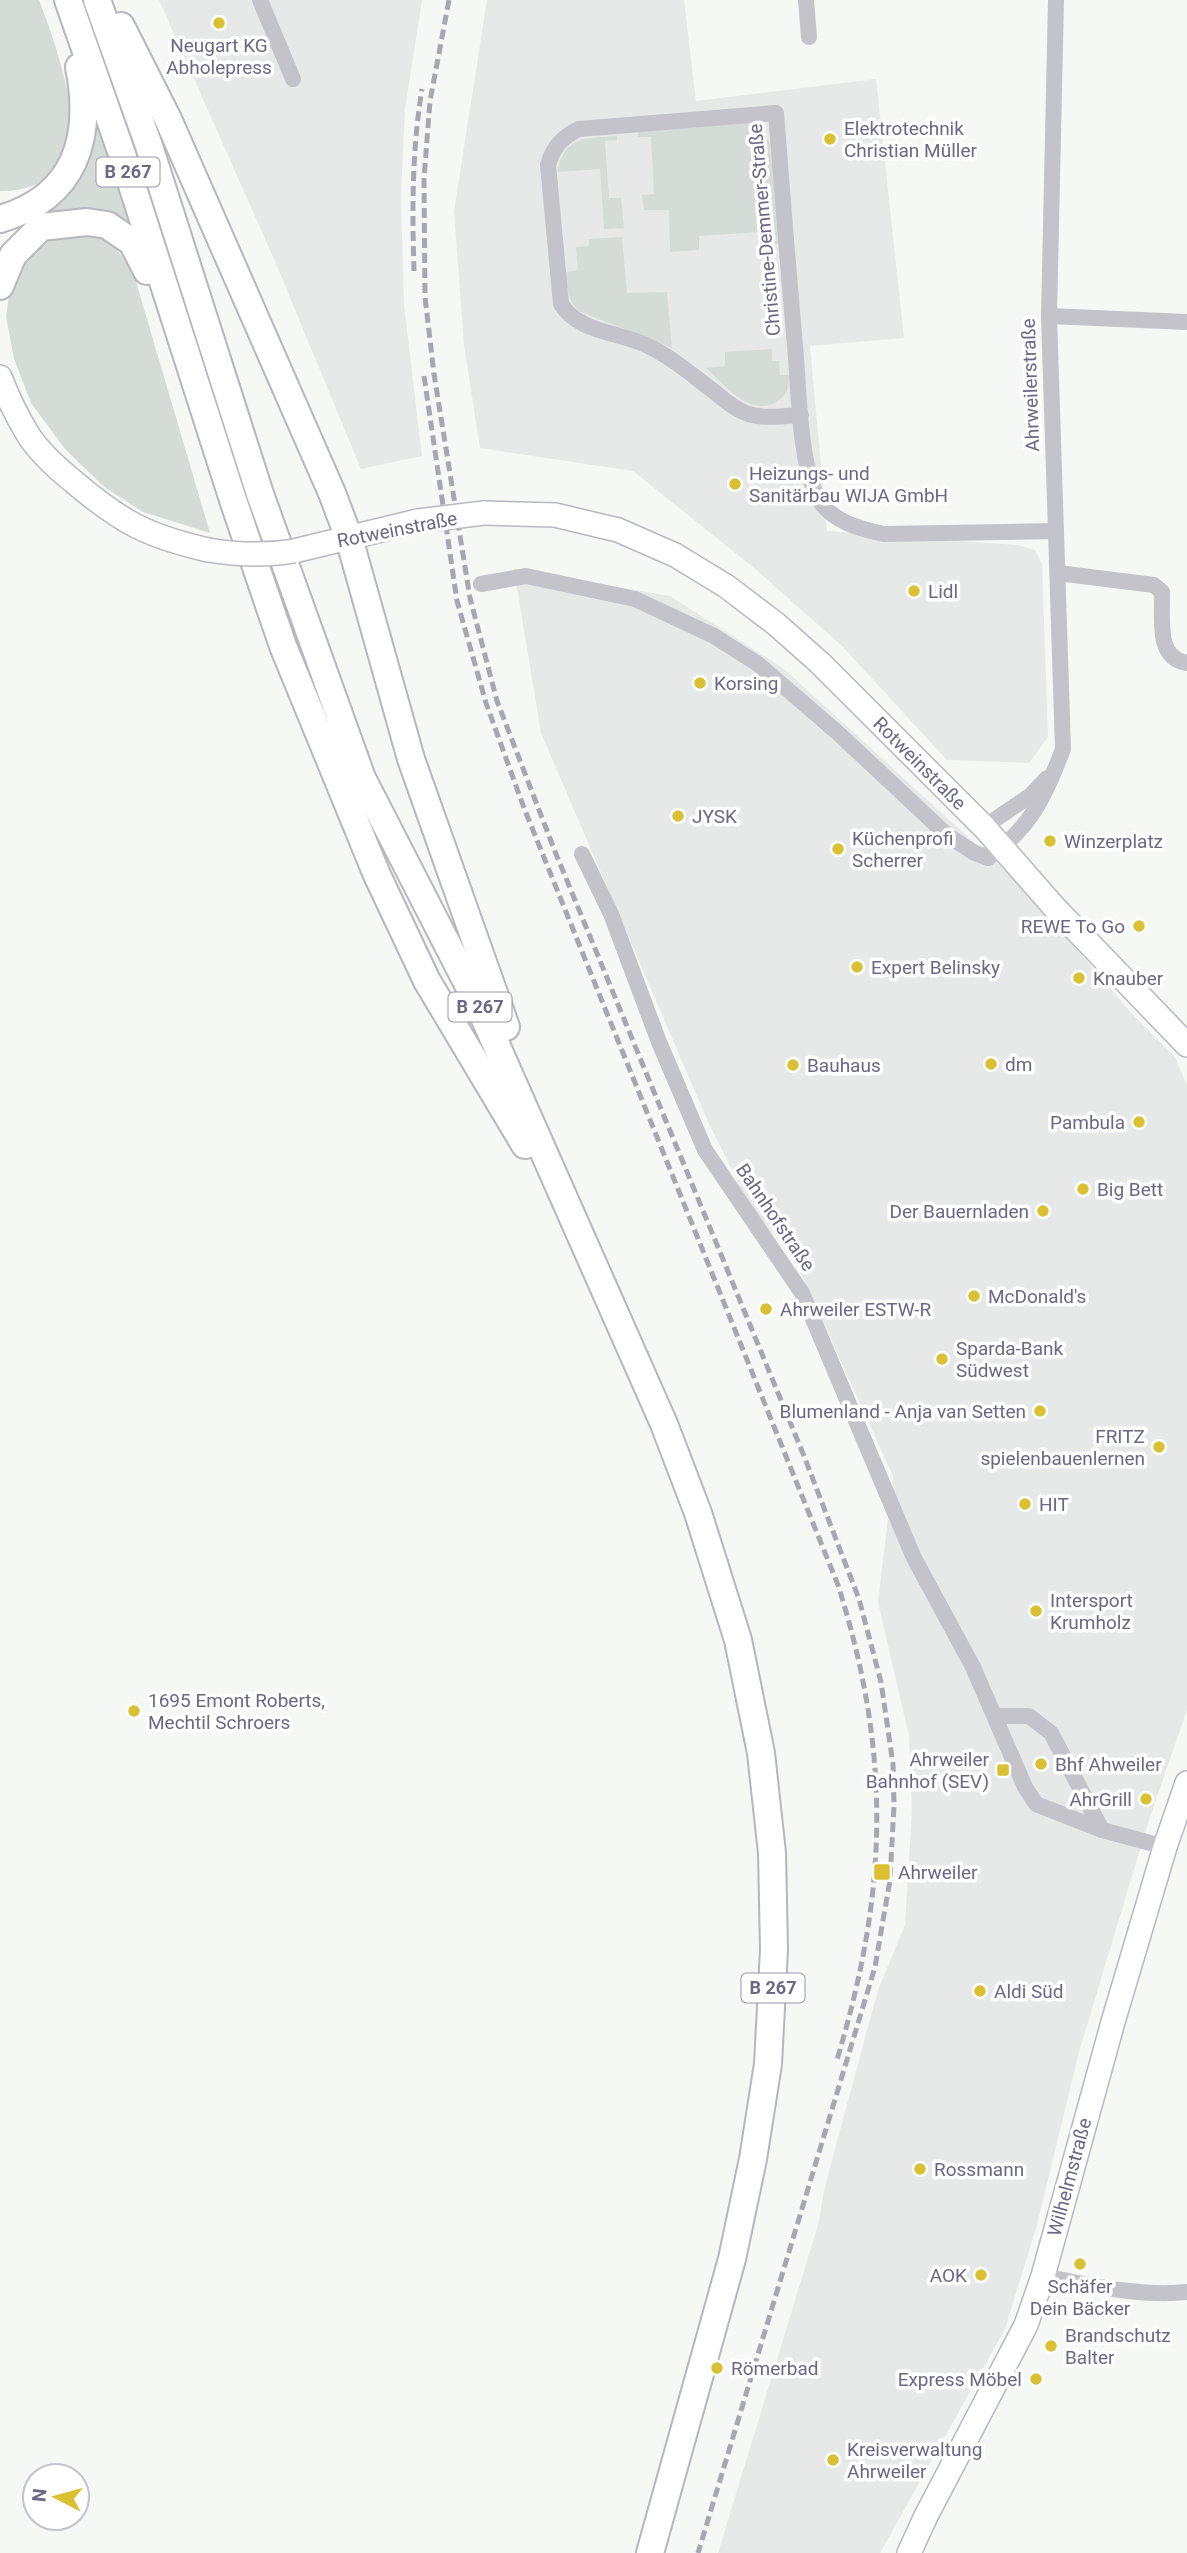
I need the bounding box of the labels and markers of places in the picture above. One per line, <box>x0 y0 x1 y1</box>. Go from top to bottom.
marker: Neugart KG Abholepress <box>211 15 227 31</box>
place label: Neugart KG Abholepress <box>166 34 272 79</box>
place label: Elektrotechnik Christian Müller <box>844 117 977 162</box>
marker: Elektrotechnik Christian Müller <box>822 131 838 147</box>
place label: Heizungs- und Sanitärbau WIJA GmbH <box>749 462 948 507</box>
marker: Heizungs- und Sanitärbau WIJA GmbH <box>727 476 743 492</box>
place label: Lidl <box>928 580 958 603</box>
marker: Lidl <box>906 583 922 599</box>
place label: Korsing <box>714 672 779 695</box>
marker: Korsing <box>692 675 708 691</box>
place label: JYSK <box>692 805 737 828</box>
marker: JYSK <box>670 808 686 824</box>
place label: Küchenprofi Scherrer <box>852 827 953 872</box>
place label: Winzerplatz <box>1064 830 1163 853</box>
marker: Winzerplatz <box>1042 833 1058 849</box>
marker: Küchenprofi Scherrer <box>830 841 846 857</box>
place label: REWE To Go <box>1021 915 1125 938</box>
marker: REWE To Go <box>1131 918 1147 934</box>
place label: Expert Belinsky <box>871 956 1000 979</box>
marker: Expert Belinsky <box>849 959 865 975</box>
place label: Knauber <box>1093 967 1164 990</box>
marker: Knauber <box>1071 970 1087 986</box>
place label: dm <box>1005 1053 1032 1076</box>
place label: Bauhaus <box>807 1054 881 1077</box>
marker: dm <box>983 1056 999 1072</box>
marker: Bauhaus <box>785 1057 801 1073</box>
place label: Pambula <box>1050 1111 1125 1134</box>
marker: Pambula <box>1131 1114 1147 1130</box>
place label: Big Bett <box>1097 1178 1163 1201</box>
marker: Big Bett <box>1075 1181 1091 1197</box>
place label: Der Bauernladen <box>889 1200 1029 1223</box>
marker: Der Bauernladen <box>1035 1203 1051 1219</box>
place label: McDonald's <box>988 1285 1086 1308</box>
marker: McDonald's <box>966 1288 982 1304</box>
place label: Ahrweiler ESTW-R <box>780 1298 931 1321</box>
marker: Ahrweiler ESTW-R <box>758 1301 774 1317</box>
place label: Sparda-Bank Südwest <box>956 1337 1064 1382</box>
marker: Sparda-Bank Südwest <box>934 1351 950 1367</box>
place label: Blumenland - Anja van Setten <box>780 1400 1026 1423</box>
marker: Blumenland - Anja van Setten <box>1032 1403 1048 1419</box>
place label: FRITZ spielenbauenlernen <box>980 1425 1145 1470</box>
marker: FRITZ spielenbauenlernen <box>1151 1439 1167 1455</box>
place label: HIT <box>1039 1493 1069 1516</box>
marker: HIT <box>1017 1496 1033 1512</box>
place label: Intersport Krumholz <box>1050 1589 1133 1634</box>
marker: Intersport Krumholz <box>1028 1603 1044 1619</box>
place label: 1695 Emont Roberts, Mechtil Schroers <box>148 1689 325 1734</box>
marker: 1695 Emont Roberts, Mechtil Schroers <box>126 1703 142 1719</box>
place label: Ahrweiler Bahnhof (SEV) <box>866 1748 990 1793</box>
place label: Bhf Ahweiler <box>1055 1753 1162 1776</box>
marker: Bhf Ahweiler <box>1033 1756 1049 1772</box>
marker: Ahrweiler Bahnhof (SEV) <box>995 1762 1011 1778</box>
place label: AhrGrill <box>1069 1788 1132 1811</box>
marker: AhrGrill <box>1138 1791 1154 1807</box>
place label: Ahrweiler <box>898 1861 978 1884</box>
marker: Ahrweiler <box>872 1862 892 1882</box>
place label: Aldi Süd <box>994 1980 1064 2003</box>
marker: Aldi Süd <box>972 1983 988 1999</box>
place label: Rossmann <box>934 2158 1024 2181</box>
marker: Rossmann <box>912 2161 928 2177</box>
marker: Schäfer Dein Bäcker <box>1072 2256 1088 2272</box>
place label: AOK <box>930 2264 967 2287</box>
marker: AOK <box>973 2267 989 2283</box>
place label: Schäfer Dein Bäcker <box>1030 2275 1131 2320</box>
place label: Brandschutz Balter <box>1065 2324 1171 2369</box>
marker: Brandschutz Balter <box>1043 2338 1059 2354</box>
place label: Römerbad <box>731 2357 818 2380</box>
marker: Römerbad <box>709 2360 725 2376</box>
place label: Express Möbel <box>898 2368 1022 2391</box>
marker: Express Möbel <box>1028 2371 1044 2387</box>
place label: Kreisverwaltung Ahrweiler <box>847 2438 983 2483</box>
marker: Kreisverwaltung Ahrweiler <box>825 2452 841 2468</box>

